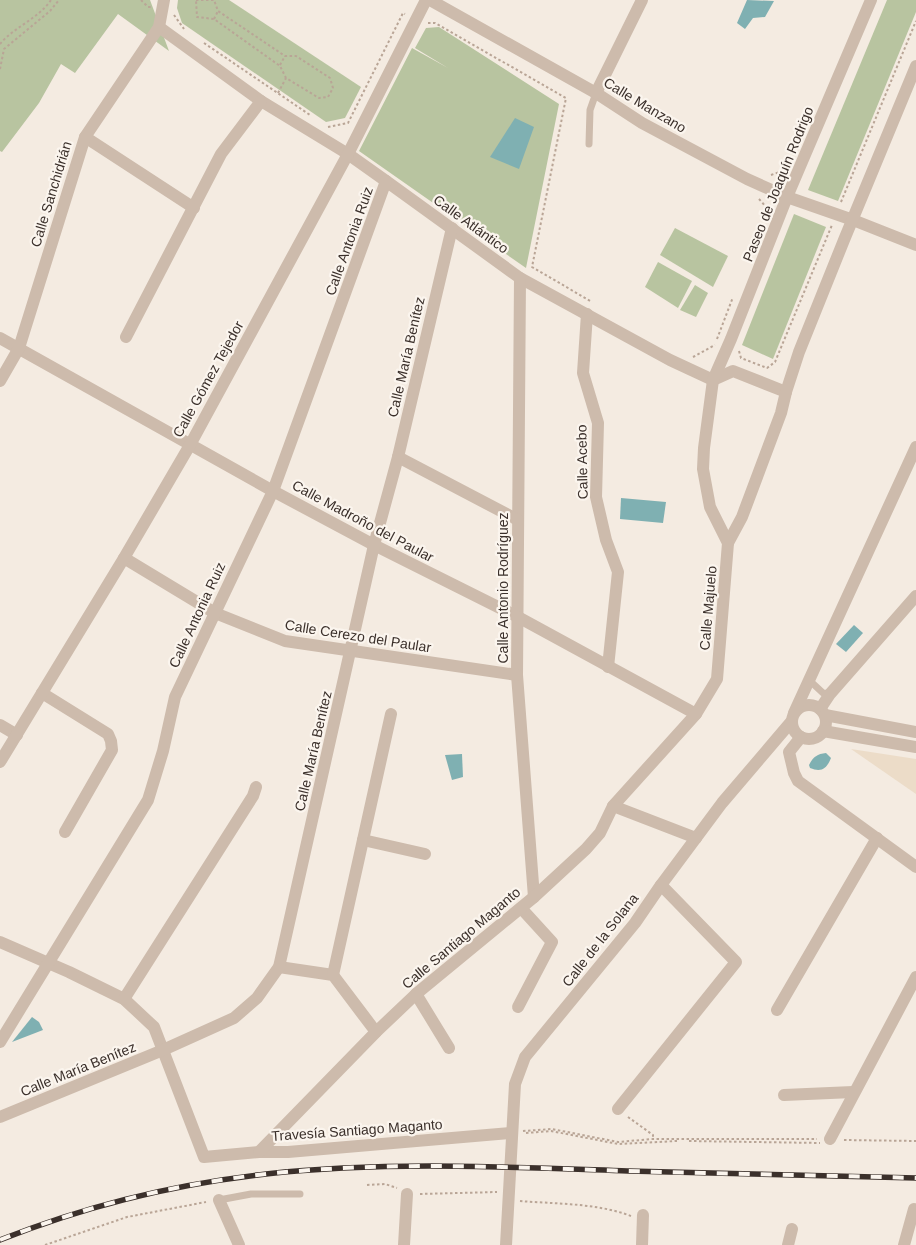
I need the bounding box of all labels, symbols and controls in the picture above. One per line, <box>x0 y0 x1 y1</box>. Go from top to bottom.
street label: Calle Manzano <box>601 74 689 136</box>
street label: Paseo de Joaquín Rodrigo <box>740 104 817 264</box>
street label: Calle Sanchidrián <box>27 139 75 249</box>
street label: Calle Antonia Ruiz <box>322 185 376 297</box>
street label: Calle Atlántico <box>430 191 512 257</box>
street label: Calle María Benítez <box>384 295 428 419</box>
street label: Calle Gómez Tejedor <box>169 318 247 440</box>
street label: Calle Acebo <box>573 424 591 499</box>
street label: Calle Madroño del Paular <box>289 477 437 565</box>
street label: Calle Antonio Rodríguez <box>495 513 511 664</box>
street label: Calle Antonia Ruiz <box>166 560 228 670</box>
street label: Calle Majuelo <box>696 565 720 651</box>
street label: Calle Cerezo del Paular <box>284 617 433 656</box>
street label: Calle María Benítez <box>291 689 335 813</box>
street label: Calle Santiago Maganto <box>399 884 524 992</box>
street label: Calle de la Solana <box>559 890 641 990</box>
street label: Calle María Benítez <box>18 1039 138 1099</box>
street label: Travesía Santiago Maganto <box>271 1116 443 1144</box>

